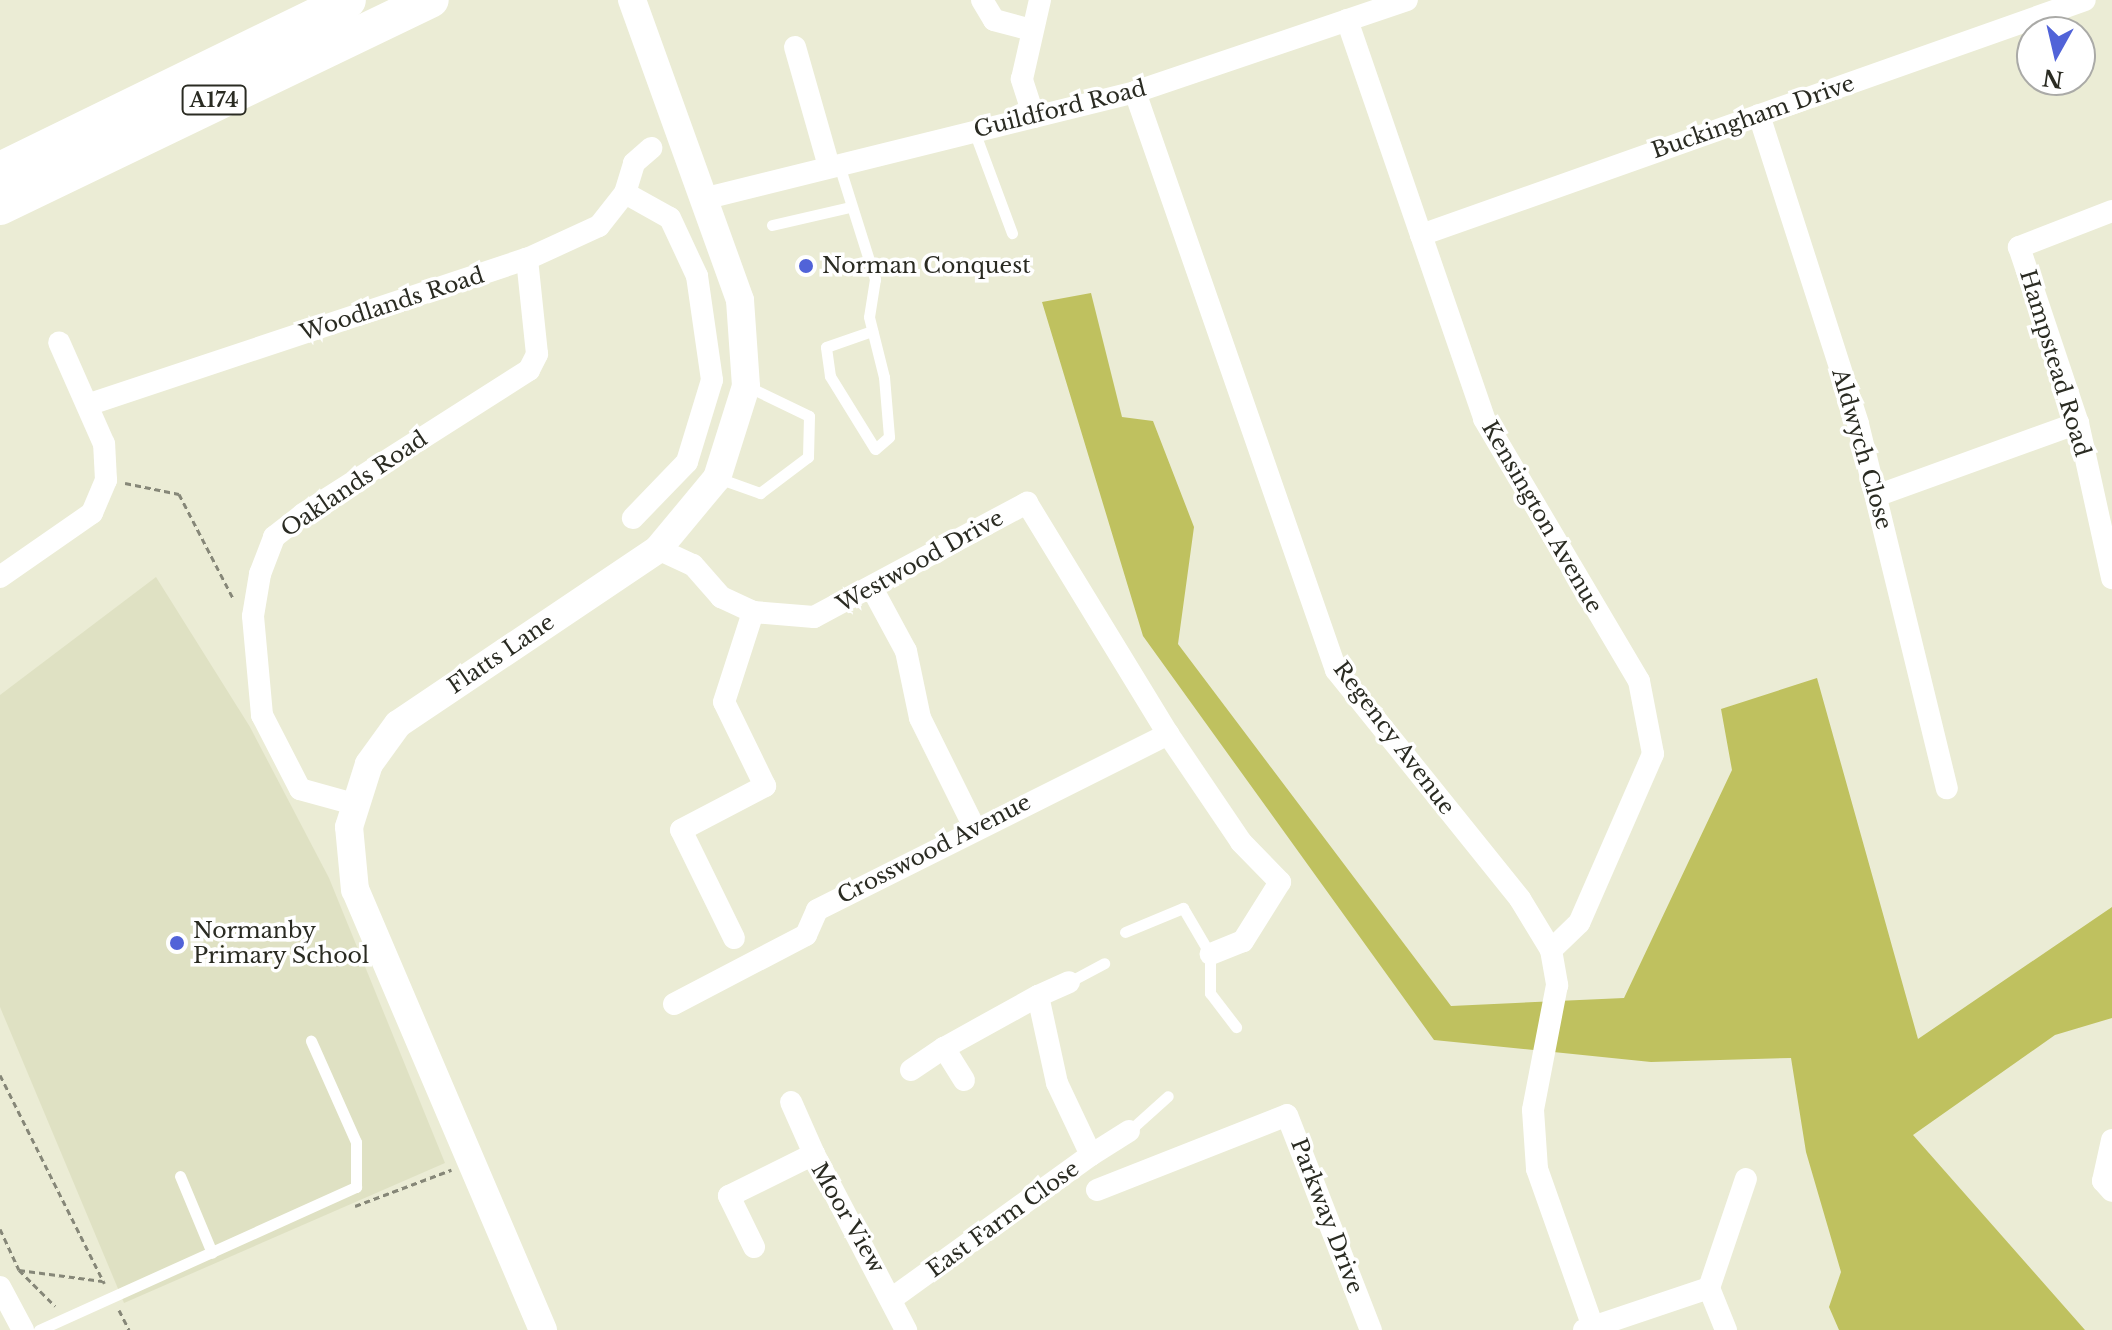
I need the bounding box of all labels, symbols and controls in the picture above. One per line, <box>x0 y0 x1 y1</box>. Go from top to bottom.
north arrow <box>2016 16 2096 96</box>
text: N <box>2041 63 2065 93</box>
street label: Buckingham Drive <box>1648 70 1858 164</box>
street label: Guildford Road <box>971 75 1149 143</box>
road number: A174 <box>180 84 248 116</box>
place label: Norman Conquest <box>822 253 1031 279</box>
marker: Norman Conquest <box>797 257 815 275</box>
street label: Woodlands Road <box>297 262 487 346</box>
street label: Hampstead Road <box>2014 266 2096 460</box>
street label: Aldwych Close <box>1826 365 1898 533</box>
street label: Kensington Avenue <box>1476 416 1608 618</box>
street label: Oaklands Road <box>276 425 432 543</box>
street label: Westwood Drive <box>832 504 1008 618</box>
street label: Flatts Lane <box>443 609 559 699</box>
street label: Regency Avenue <box>1327 656 1461 820</box>
street label: Crosswood Avenue <box>833 789 1035 909</box>
place label: Normanby Primary School <box>193 917 370 968</box>
marker: Normanby Primary School <box>168 934 186 952</box>
street label: Parkway Drive <box>1285 1134 1369 1298</box>
street label: East Farm Close <box>922 1155 1084 1283</box>
street label: Moor View <box>805 1157 891 1279</box>

